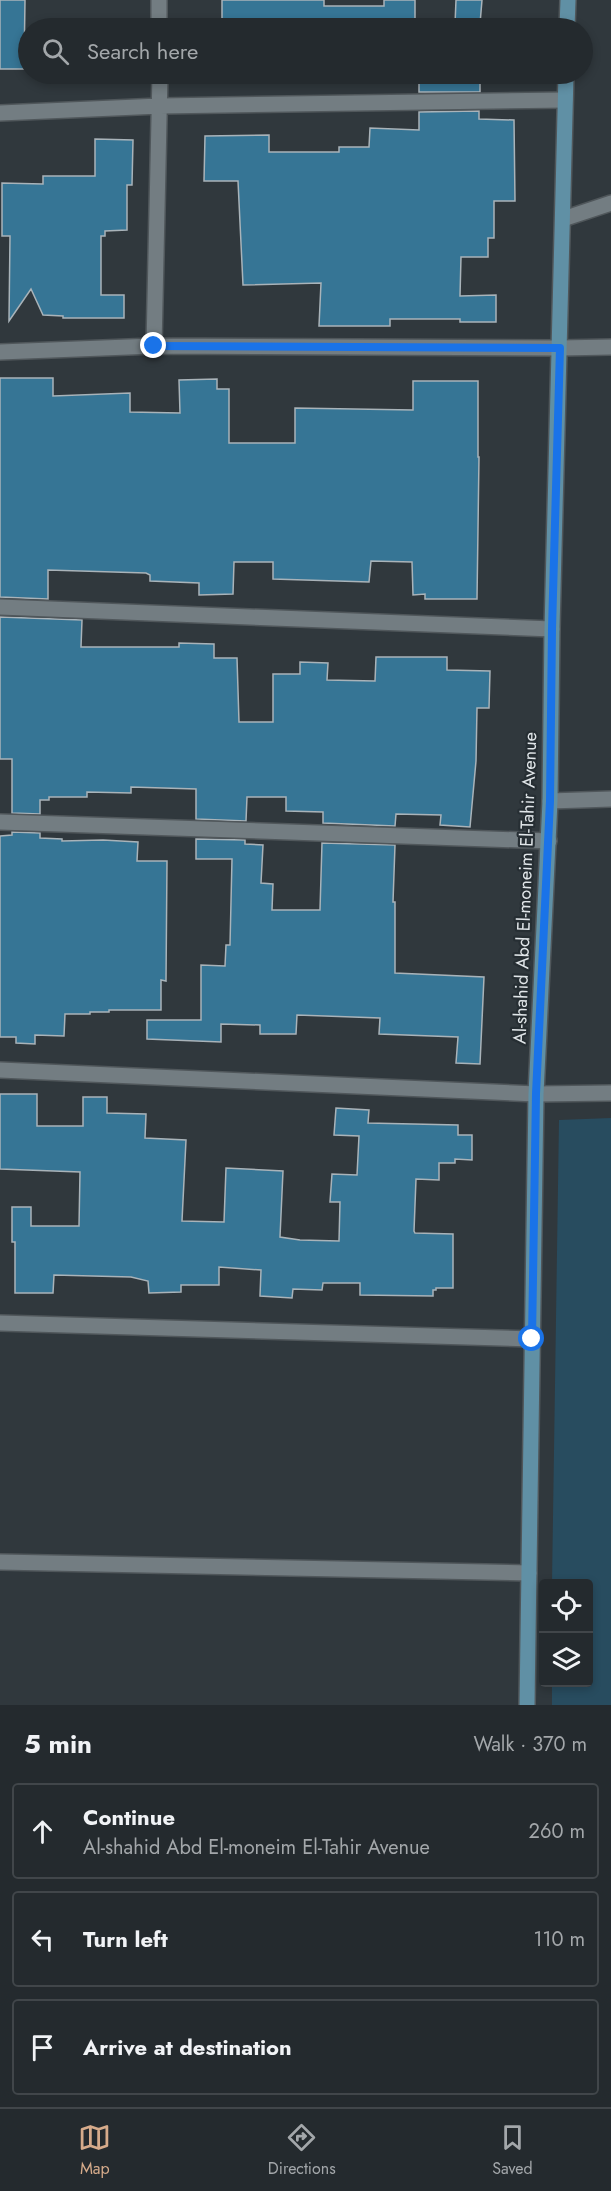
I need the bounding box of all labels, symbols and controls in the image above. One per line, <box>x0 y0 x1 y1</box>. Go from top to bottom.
search box <box>18 18 593 84</box>
icon: search <box>39 35 72 68</box>
text: Search here <box>87 35 198 67</box>
route end <box>140 332 166 358</box>
street label: Al-shahid Abd El-moneim El-Tahir Avenue <box>507 732 543 1044</box>
route start <box>518 1325 544 1351</box>
map controls <box>539 1579 593 1687</box>
button: locate <box>539 1579 593 1633</box>
button: layers <box>539 1633 593 1687</box>
text: 5 min <box>24 1725 92 1763</box>
text: Walk · 370 m <box>473 1730 587 1759</box>
text: Continue <box>83 1801 175 1833</box>
icon: ahead <box>26 1815 59 1848</box>
text: 260 m <box>529 1817 585 1846</box>
text: Al-shahid Abd El-moneim El-Tahir Avenue <box>83 1833 430 1862</box>
icon: left <box>26 1923 59 1956</box>
text: Turn left <box>83 1923 168 1955</box>
text: 110 m <box>533 1925 585 1954</box>
icon: arrive <box>26 2031 59 2064</box>
text: Arrive at destination <box>83 2031 292 2063</box>
tab: Map <box>78 2121 111 2180</box>
tab: Directions <box>268 2121 336 2180</box>
tab: Saved <box>492 2121 533 2180</box>

